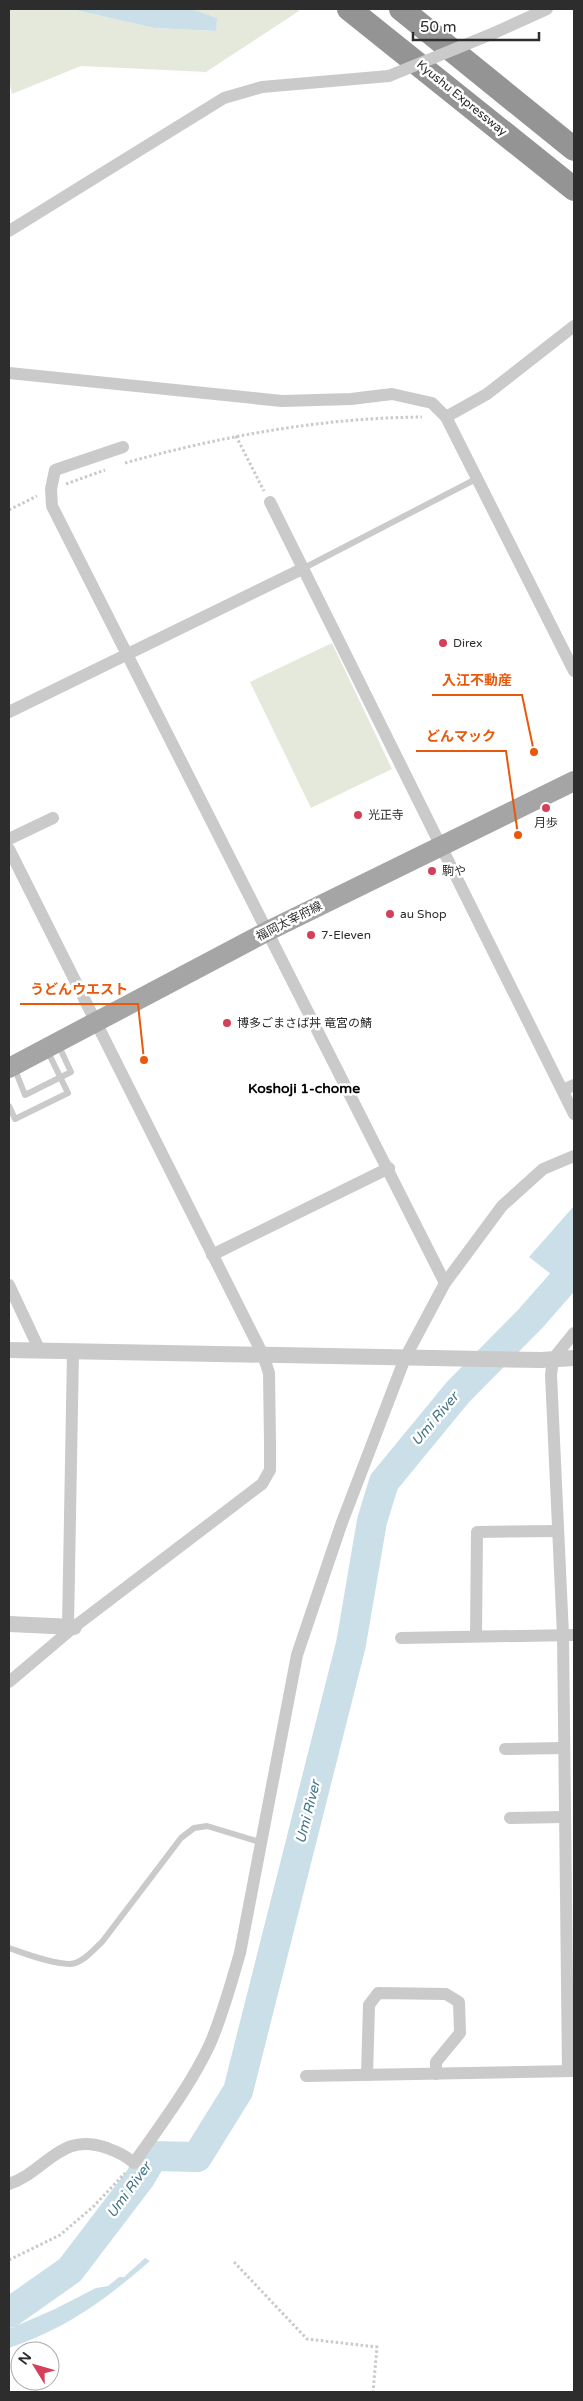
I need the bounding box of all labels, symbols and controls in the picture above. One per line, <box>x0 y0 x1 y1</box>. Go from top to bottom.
scale bar <box>413 10 539 42</box>
text: 50 m <box>420 18 457 36</box>
street label: Kyushu Expressway <box>414 57 510 139</box>
place label: Direx <box>453 636 483 650</box>
marker: Direx <box>437 637 449 649</box>
callout: 入江不動産 <box>432 666 522 695</box>
text: 入江不動産 <box>442 672 512 689</box>
callout: どんマック <box>416 722 506 751</box>
text: どんマック <box>426 728 496 745</box>
marker: 月歩 <box>540 802 552 814</box>
place label: 光正寺 <box>368 808 404 822</box>
marker: 光正寺 <box>352 809 364 821</box>
place label: 月歩 <box>534 816 558 830</box>
place label: 駒や <box>442 864 466 878</box>
marker: 駒や <box>426 865 438 877</box>
street label: 福岡太宰府線 <box>254 898 324 944</box>
place label: au Shop <box>400 907 447 921</box>
marker: au Shop <box>384 908 396 920</box>
place label: 7-Eleven <box>321 928 371 942</box>
marker: 7-Eleven <box>305 929 317 941</box>
callout: うどんウエスト <box>20 975 138 1004</box>
text: うどんウエスト <box>30 981 128 998</box>
place label: 博多ごまさば丼 竜宮の鯖 <box>237 1016 372 1030</box>
marker: 博多ごまさば丼 竜宮の鯖 <box>221 1017 233 1029</box>
district label: Koshoji 1-chome <box>248 1080 360 1097</box>
water label: Umi River <box>408 1388 463 1449</box>
water label: Umi River <box>292 1777 324 1845</box>
water label: Umi River <box>103 2158 156 2221</box>
north arrow <box>10 2341 60 2391</box>
text: N <box>15 2349 35 2368</box>

